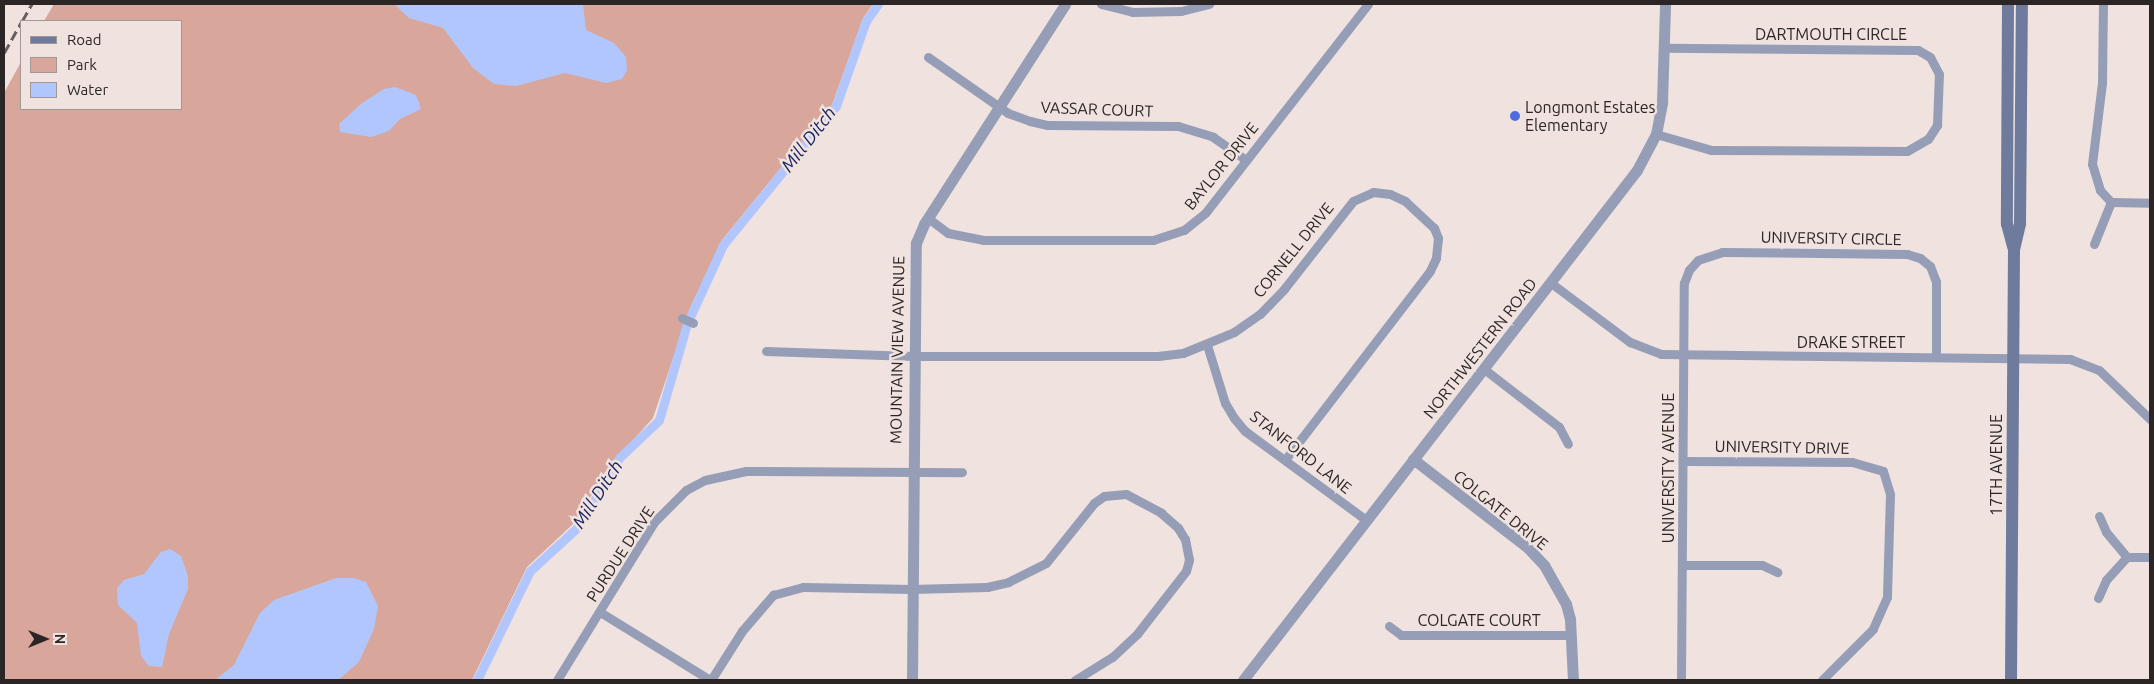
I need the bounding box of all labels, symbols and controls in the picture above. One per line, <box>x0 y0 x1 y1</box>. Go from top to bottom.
legend <box>20 20 182 110</box>
street label: DARTMOUTH CIRCLE <box>1755 24 1907 44</box>
text: Road <box>67 31 102 48</box>
text: Park <box>67 56 97 73</box>
text: Water <box>67 81 108 98</box>
street label: VASSAR COURT <box>1040 97 1154 121</box>
place label: Longmont Estates Elementary <box>1525 97 1656 135</box>
water label: Mill Ditch <box>776 102 840 176</box>
marker: Longmont Estates Elementary <box>1509 110 1521 122</box>
street label: BAYLOR DRIVE <box>1180 118 1262 214</box>
street label: CORNELL DRIVE <box>1249 199 1337 301</box>
street label: UNIVERSITY CIRCLE <box>1760 227 1902 249</box>
street label: MOUNTAIN VIEW AVENUE <box>886 256 908 444</box>
street label: NORTHWESTERN ROAD <box>1419 274 1541 422</box>
street label: DRAKE STREET <box>1797 332 1905 352</box>
street label: UNIVERSITY AVENUE <box>1658 393 1678 543</box>
street label: STANFORD LANE <box>1246 406 1356 498</box>
street label: 17TH AVENUE <box>1986 414 2006 516</box>
street label: UNIVERSITY DRIVE <box>1714 436 1850 458</box>
water label: Mill Ditch <box>567 456 627 532</box>
street label: COLGATE DRIVE <box>1450 466 1552 554</box>
street label: PURDUE DRIVE <box>582 503 658 605</box>
street label: COLGATE COURT <box>1417 610 1541 630</box>
north arrow <box>20 614 70 664</box>
text: N <box>52 634 68 644</box>

